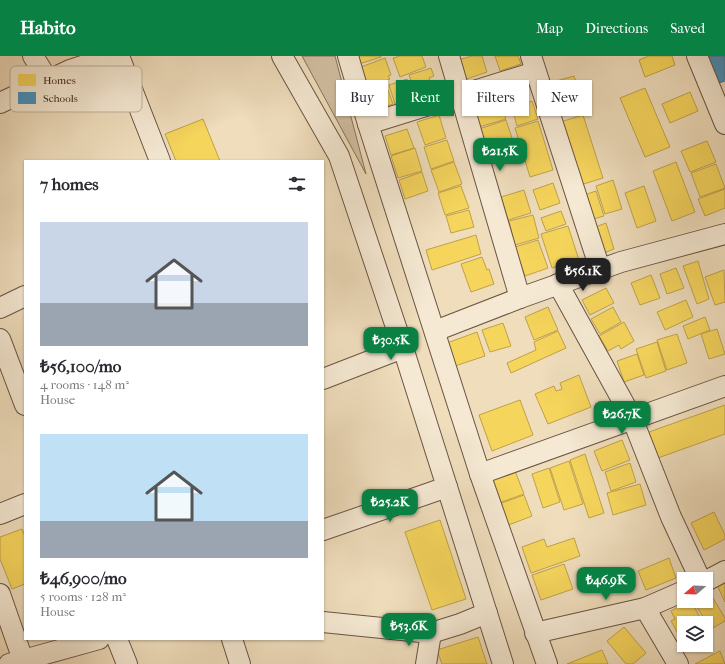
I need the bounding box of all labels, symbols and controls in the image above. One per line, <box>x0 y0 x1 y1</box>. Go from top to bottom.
text: Habito <box>20 17 76 39</box>
text: Map <box>536 20 563 37</box>
text: Directions <box>585 20 648 37</box>
text: Saved <box>670 20 705 37</box>
legend <box>10 66 142 112</box>
text: Homes <box>43 74 76 87</box>
chip: Buy <box>336 80 388 116</box>
chip: Rent <box>396 80 454 116</box>
chip: Filters <box>462 80 529 116</box>
chip: New <box>537 80 592 116</box>
text: Schools <box>43 92 78 105</box>
pin: ₺21.5K <box>467 138 533 172</box>
text: ₺21.5K <box>482 143 518 158</box>
icon: filters <box>286 173 308 195</box>
text: 7 homes <box>40 174 99 194</box>
icon: home <box>138 248 210 320</box>
pin: ₺56.1K <box>550 258 616 292</box>
text: ₺56.1K <box>565 263 601 278</box>
pin: ₺30.5K <box>358 327 424 361</box>
text: ₺30.5K <box>373 332 410 347</box>
text: ₺56,100/mo <box>40 356 121 376</box>
text: 4 rooms · 148 m² <box>40 377 129 392</box>
text: House <box>40 392 75 407</box>
pin: ₺26.7K <box>589 401 655 435</box>
text: ₺26.7K <box>603 406 641 421</box>
icon: home <box>138 460 210 532</box>
pin: ₺25.2K <box>357 489 423 523</box>
text: ₺25.2K <box>371 494 409 509</box>
pin: ₺46.9K <box>573 567 639 601</box>
text: ₺46,900/mo <box>40 568 127 588</box>
text: ₺46.9K <box>586 572 626 587</box>
north arrow <box>677 572 713 608</box>
map controls <box>677 572 713 652</box>
text: 5 rooms · 128 m² <box>40 589 126 604</box>
text: House <box>40 604 75 619</box>
pin: ₺53.6K <box>376 613 442 647</box>
button: layers <box>677 616 713 652</box>
text: ₺53.6K <box>390 618 428 633</box>

